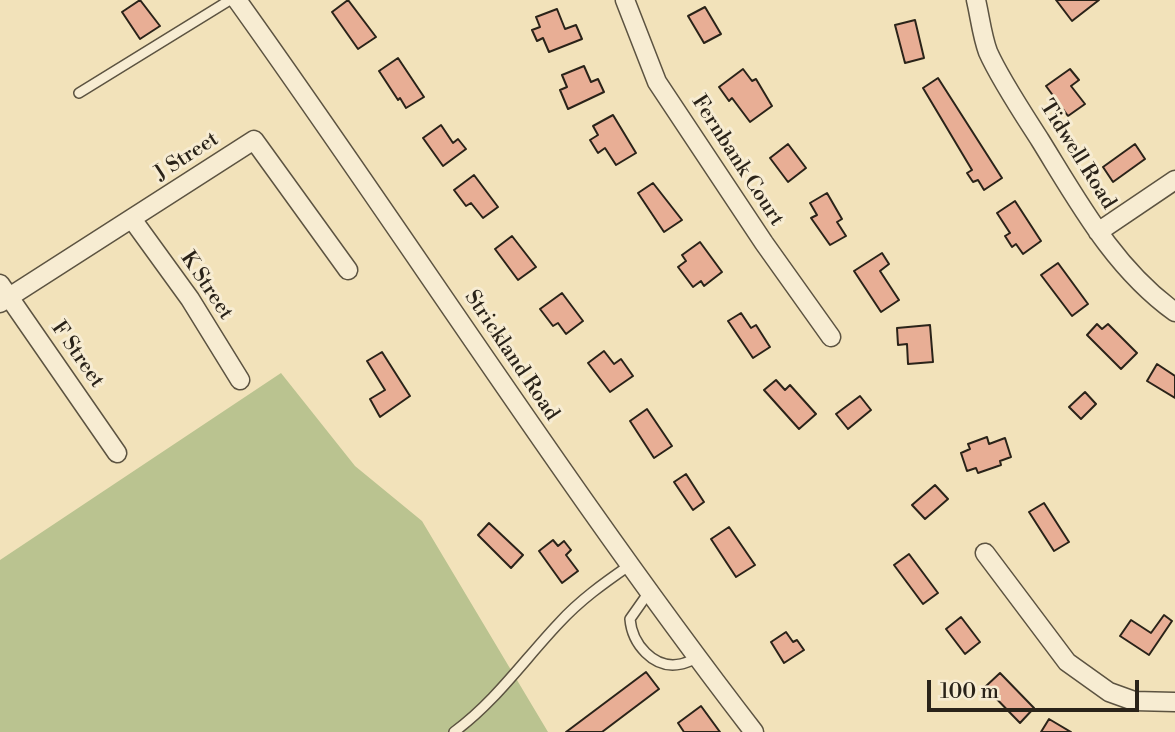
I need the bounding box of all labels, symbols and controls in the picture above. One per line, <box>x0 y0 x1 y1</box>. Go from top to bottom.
street label: Fernbank Court <box>685 91 789 231</box>
street label: Tidwell Road <box>1033 96 1121 214</box>
street label: J Street <box>150 127 224 187</box>
street label: K Street <box>174 247 238 325</box>
street label: Strickland Road <box>458 286 564 426</box>
street label: F Street <box>45 317 109 393</box>
scale bar <box>930 666 1142 710</box>
text: 100 m <box>940 679 999 705</box>

